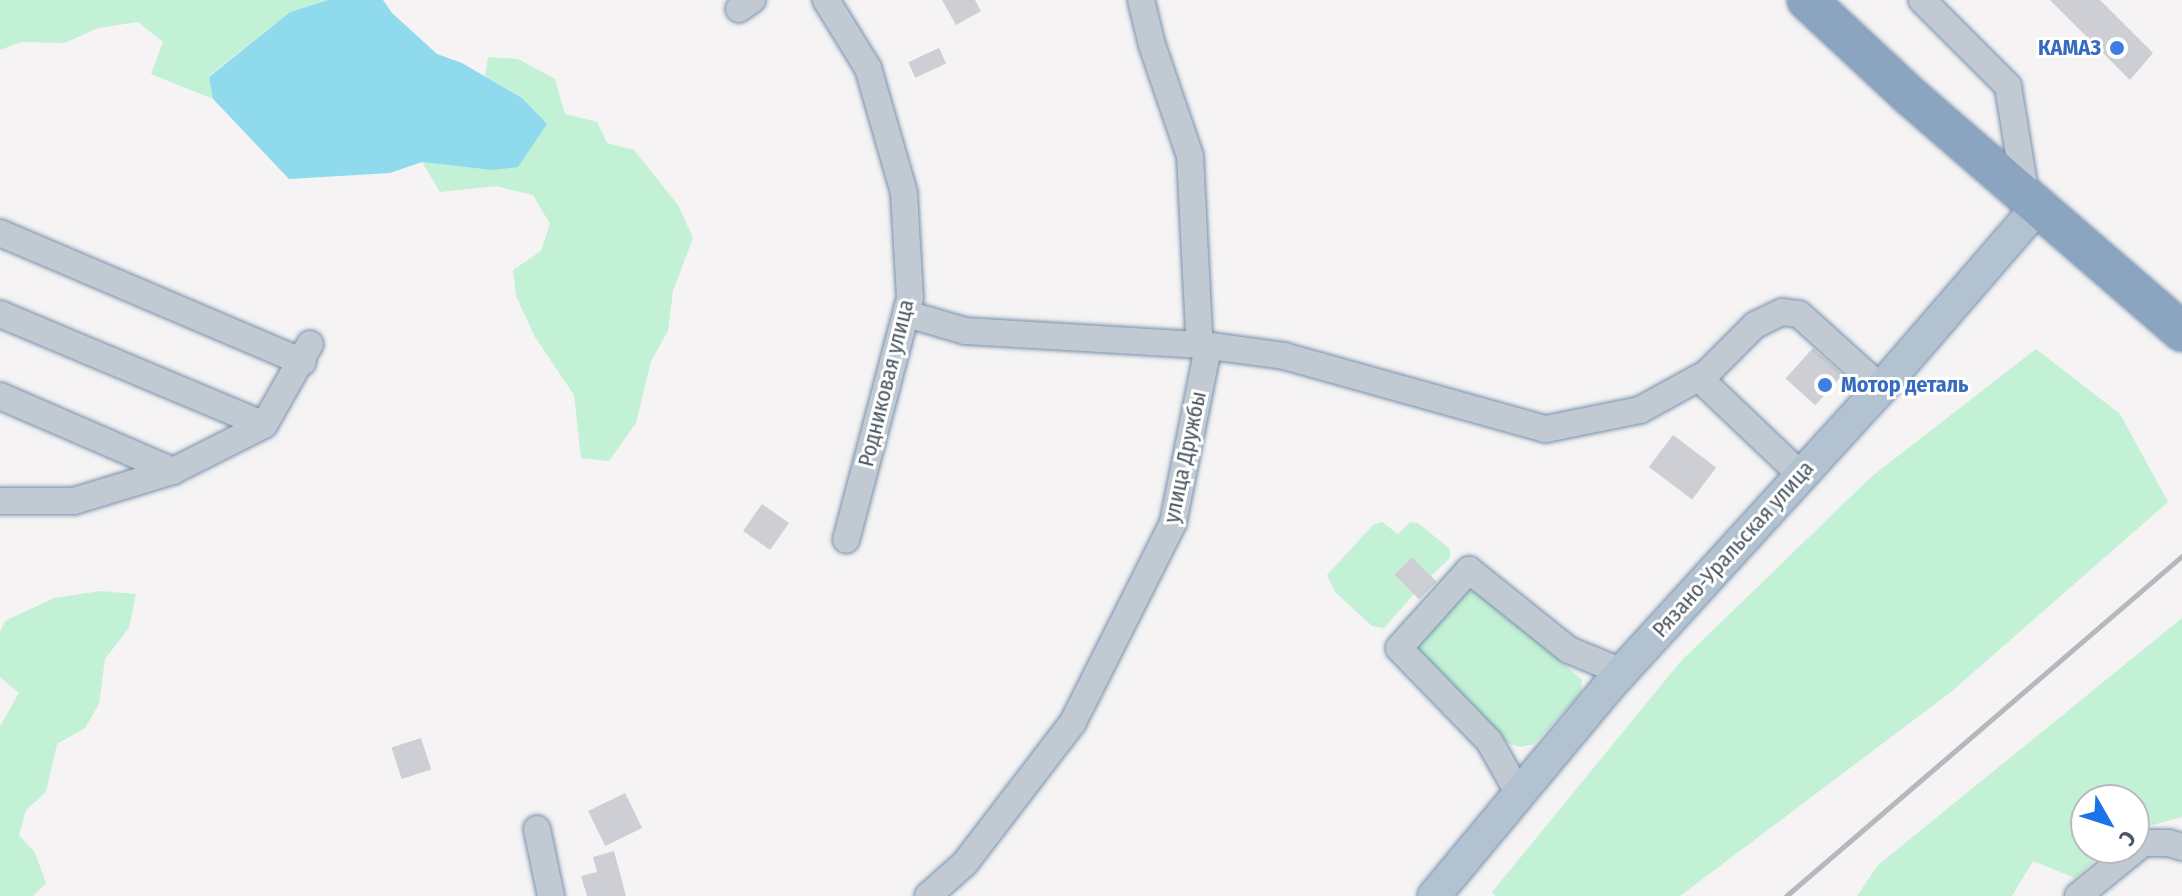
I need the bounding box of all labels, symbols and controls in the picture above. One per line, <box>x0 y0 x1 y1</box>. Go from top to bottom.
place label: КАМАЗ <box>2038 35 2101 61</box>
marker: КАМАЗ <box>2108 39 2126 57</box>
street label: Родниковая улица <box>852 297 920 469</box>
place label: Мотор деталь <box>1841 372 1968 398</box>
marker: Мотор деталь <box>1816 376 1834 394</box>
street label: улица Дружбы <box>1158 389 1212 525</box>
street label: Рязано-Уральская улица <box>1647 455 1819 643</box>
north arrow <box>2070 784 2150 864</box>
text: С <box>2113 825 2142 851</box>

